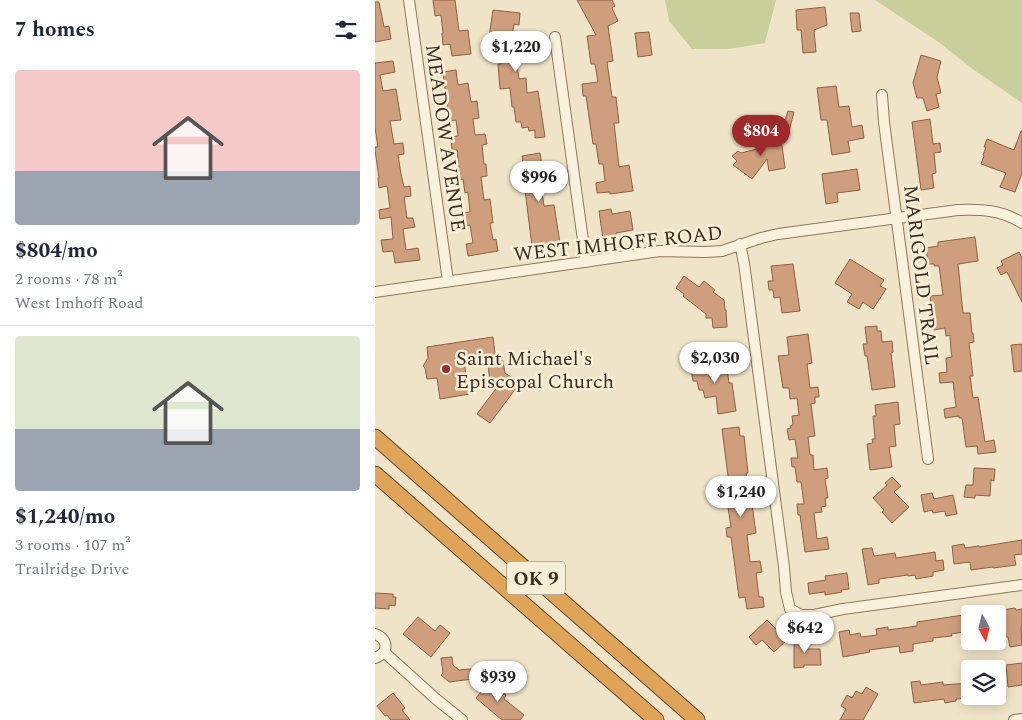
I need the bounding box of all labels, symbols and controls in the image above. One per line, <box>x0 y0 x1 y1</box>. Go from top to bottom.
text: 7 homes <box>15 14 95 46</box>
icon: filters <box>332 16 360 44</box>
pin: $1,220 <box>475 30 557 73</box>
text: $1,220 <box>491 35 541 59</box>
street label: MEADOW AVENUE <box>417 42 473 234</box>
icon: home <box>143 103 233 193</box>
pin: $804 <box>731 114 791 157</box>
text: $804 <box>743 119 779 143</box>
pin: $996 <box>509 160 569 203</box>
text: $996 <box>521 165 557 189</box>
street label: MARIGOLD TRAIL <box>895 183 947 367</box>
street label: WEST IMHOFF ROAD <box>512 218 724 270</box>
text: $804/mo <box>15 235 98 267</box>
text: 2 rooms · 78 m² <box>15 267 122 291</box>
text: West Imhoff Road <box>15 291 144 315</box>
pin: $2,030 <box>674 342 756 384</box>
place label: Saint Michael's Episcopal Church <box>456 344 614 397</box>
text: $2,030 <box>690 346 740 370</box>
marker: Saint Michael's Episcopal Church <box>440 363 452 375</box>
icon: home <box>143 368 233 458</box>
pin: $1,240 <box>700 476 782 518</box>
text: $1,240 <box>716 480 766 504</box>
text: $1,240/mo <box>15 501 115 533</box>
text: 3 rooms · 107 m² <box>15 533 130 557</box>
text: Trailridge Drive <box>15 557 129 581</box>
road number: OK 9 <box>507 562 565 594</box>
north arrow <box>961 605 1006 650</box>
map controls <box>961 605 1006 705</box>
pin: $642 <box>775 612 835 654</box>
text: $642 <box>787 616 823 640</box>
pin: $939 <box>468 660 528 703</box>
button: layers <box>961 660 1006 705</box>
text: $939 <box>480 665 516 689</box>

